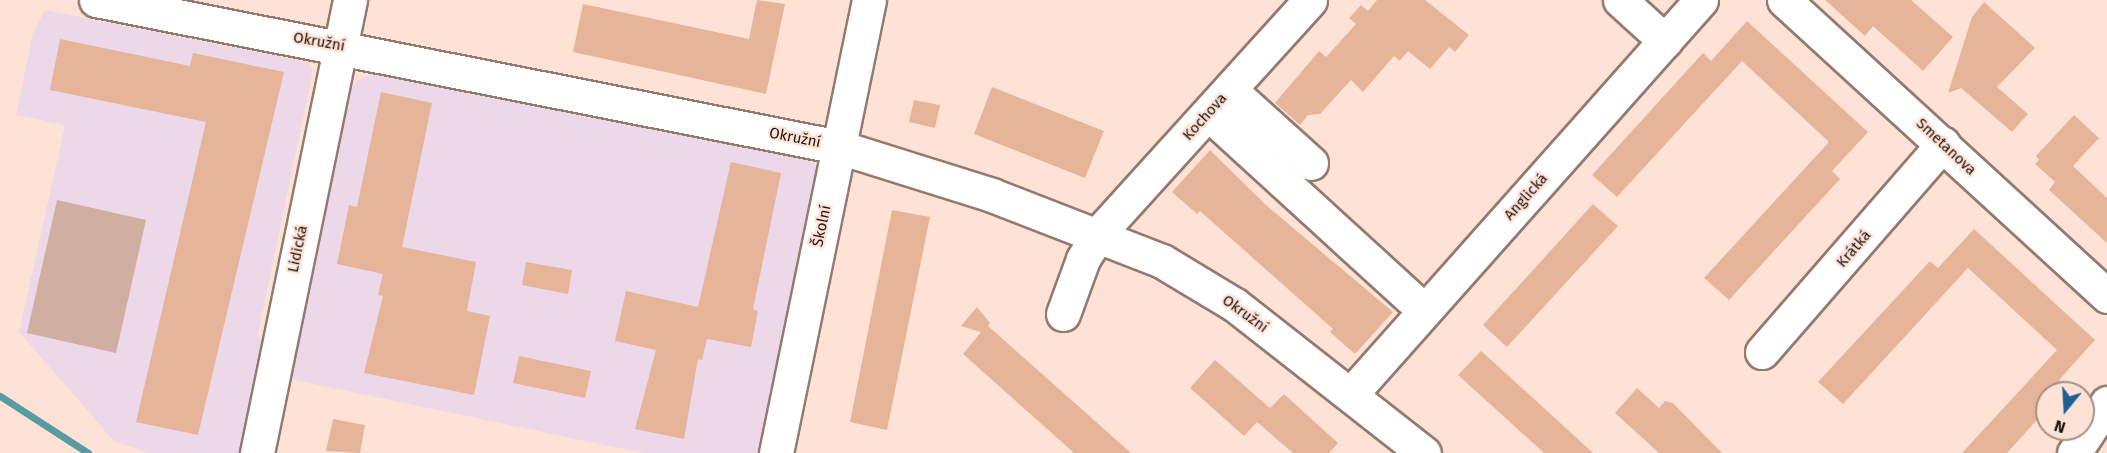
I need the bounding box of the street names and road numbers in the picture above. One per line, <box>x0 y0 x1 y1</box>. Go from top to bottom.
street label: Okružní <box>292 29 346 55</box>
street label: Kochova <box>1179 90 1231 144</box>
street label: Smetanova <box>1912 115 1980 179</box>
street label: Okružní <box>768 124 822 152</box>
street label: Anglická <box>1500 170 1552 224</box>
street label: Školní <box>809 204 835 248</box>
street label: Lidická <box>284 224 312 274</box>
street label: Krátká <box>1833 227 1875 271</box>
street label: Okružní <box>1219 291 1271 337</box>

